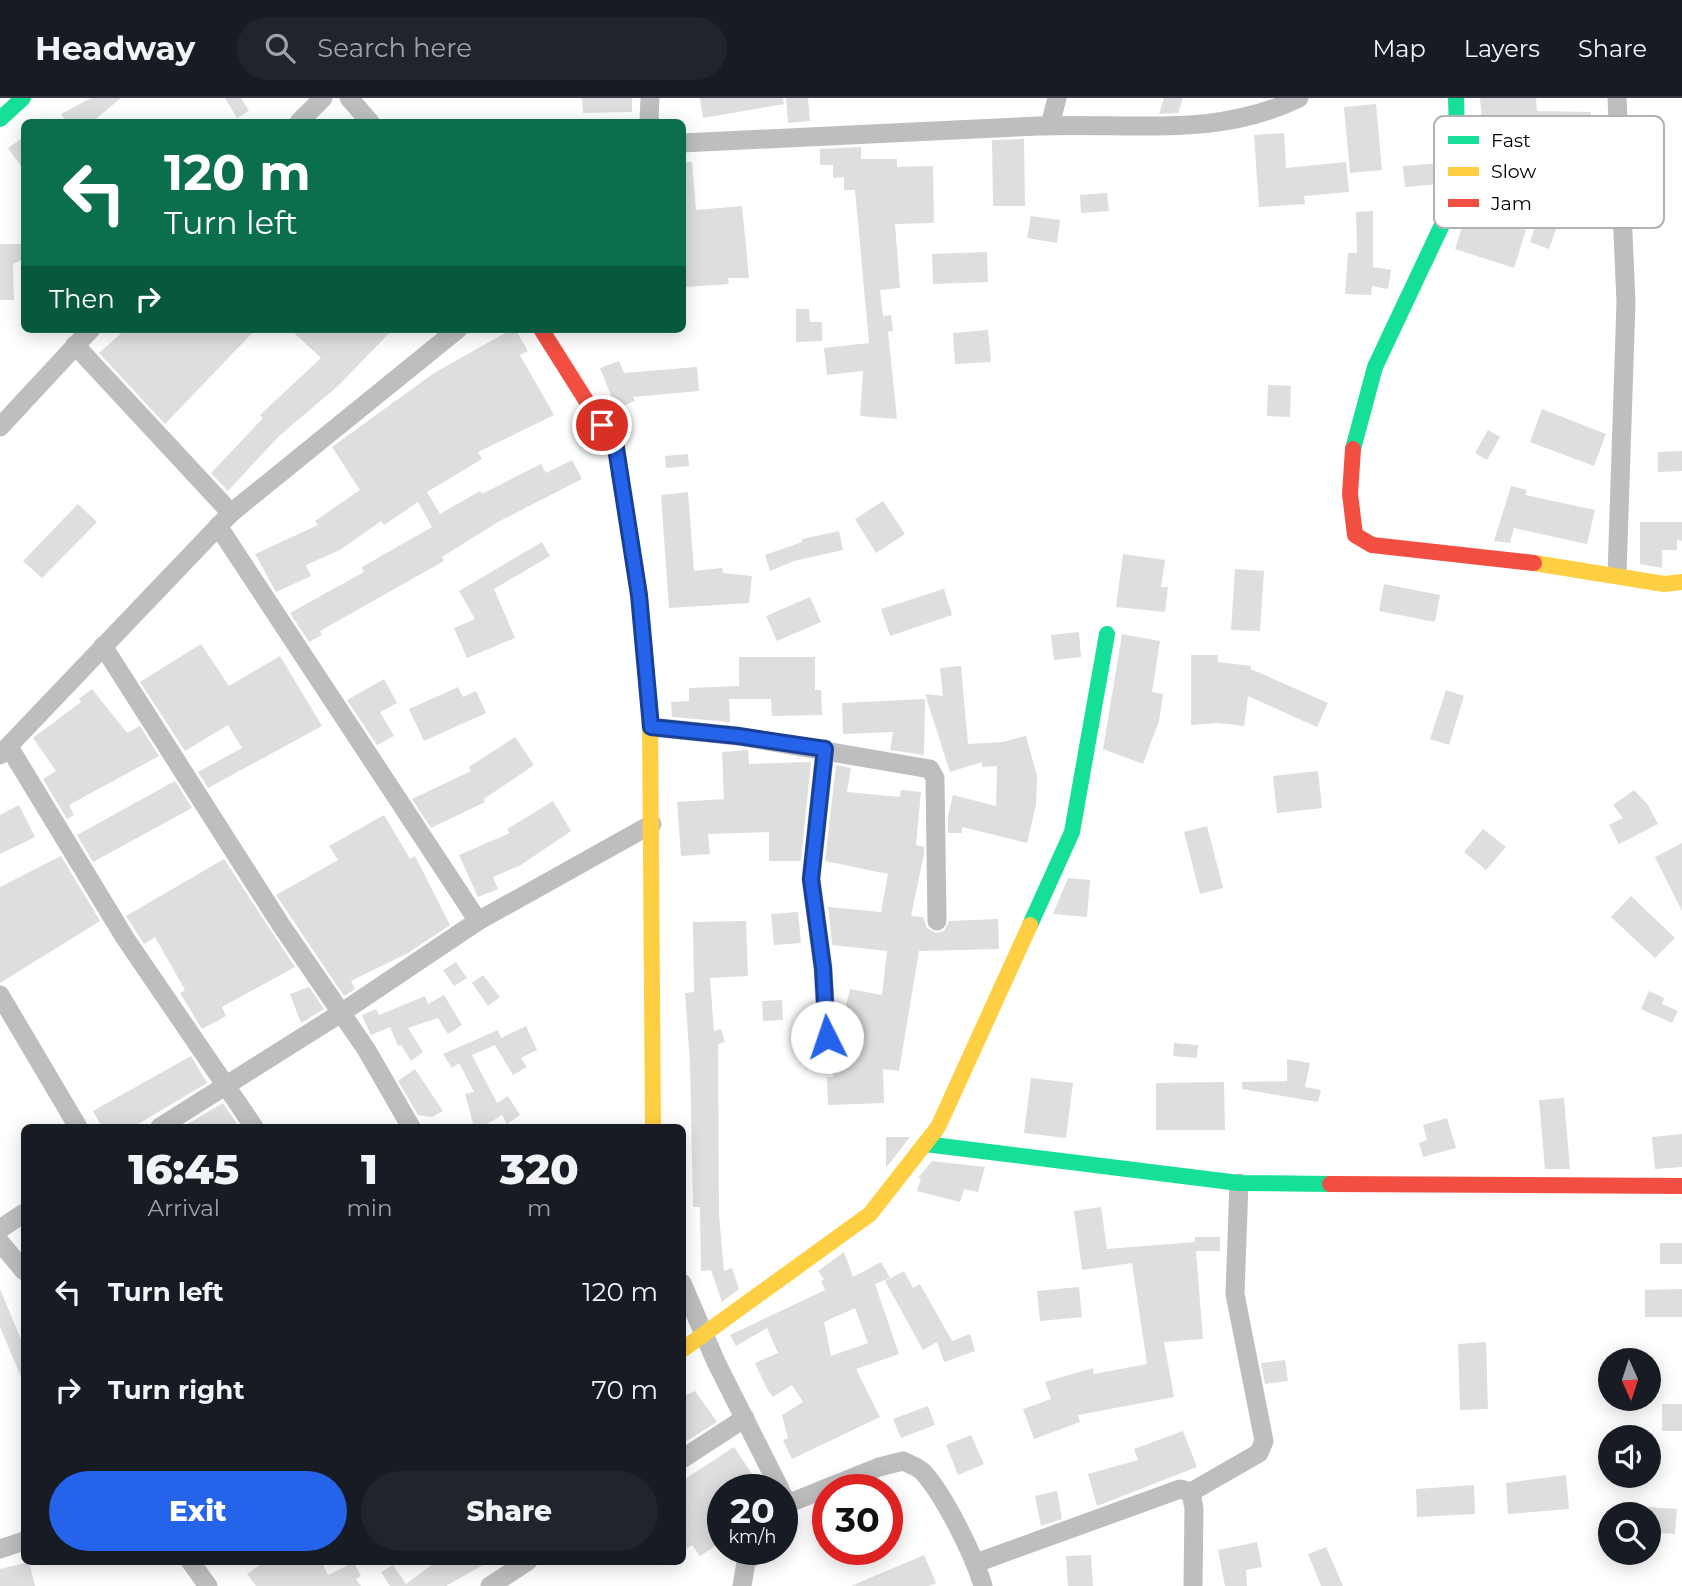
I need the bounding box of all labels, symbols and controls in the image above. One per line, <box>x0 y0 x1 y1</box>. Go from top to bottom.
search box <box>237 17 727 80</box>
text: Headway <box>35 28 195 68</box>
icon: search <box>261 29 299 67</box>
text: Search here <box>317 32 472 64</box>
text: Map <box>1372 34 1426 63</box>
text: Layers <box>1464 34 1540 63</box>
text: Share <box>1578 34 1647 63</box>
legend <box>1434 116 1664 228</box>
text: Fast <box>1491 129 1531 152</box>
text: 120 m <box>164 143 311 202</box>
icon: left <box>49 147 140 238</box>
text: Slow <box>1491 160 1536 183</box>
text: Jam <box>1490 192 1532 215</box>
text: Turn left <box>164 203 298 242</box>
icon: right <box>129 280 167 318</box>
text: Then <box>49 283 115 315</box>
pin <box>572 395 632 455</box>
icon: arrive <box>583 406 621 444</box>
position arrow <box>790 1000 864 1074</box>
text: 16:45 <box>128 1143 239 1195</box>
text: 1 <box>361 1143 378 1195</box>
text: 320 <box>500 1143 579 1195</box>
text: Arrival <box>147 1194 220 1222</box>
text: min <box>346 1194 393 1222</box>
text: m <box>527 1194 551 1222</box>
icon: left <box>49 1273 87 1311</box>
text: Turn left <box>108 1276 224 1308</box>
text: 120 m <box>582 1276 658 1308</box>
north arrow <box>1598 1348 1661 1410</box>
map controls <box>1598 1348 1661 1565</box>
icon: right <box>49 1371 87 1409</box>
text: Turn right <box>108 1374 244 1406</box>
text: 70 m <box>592 1374 658 1406</box>
button: sound <box>1598 1425 1661 1488</box>
button: Exit <box>49 1471 347 1551</box>
button: Share <box>361 1471 658 1551</box>
speed limit sign: 30 <box>812 1474 903 1565</box>
text: 20 <box>730 1489 775 1532</box>
button: search <box>1598 1502 1661 1565</box>
text: km/h <box>728 1526 777 1548</box>

